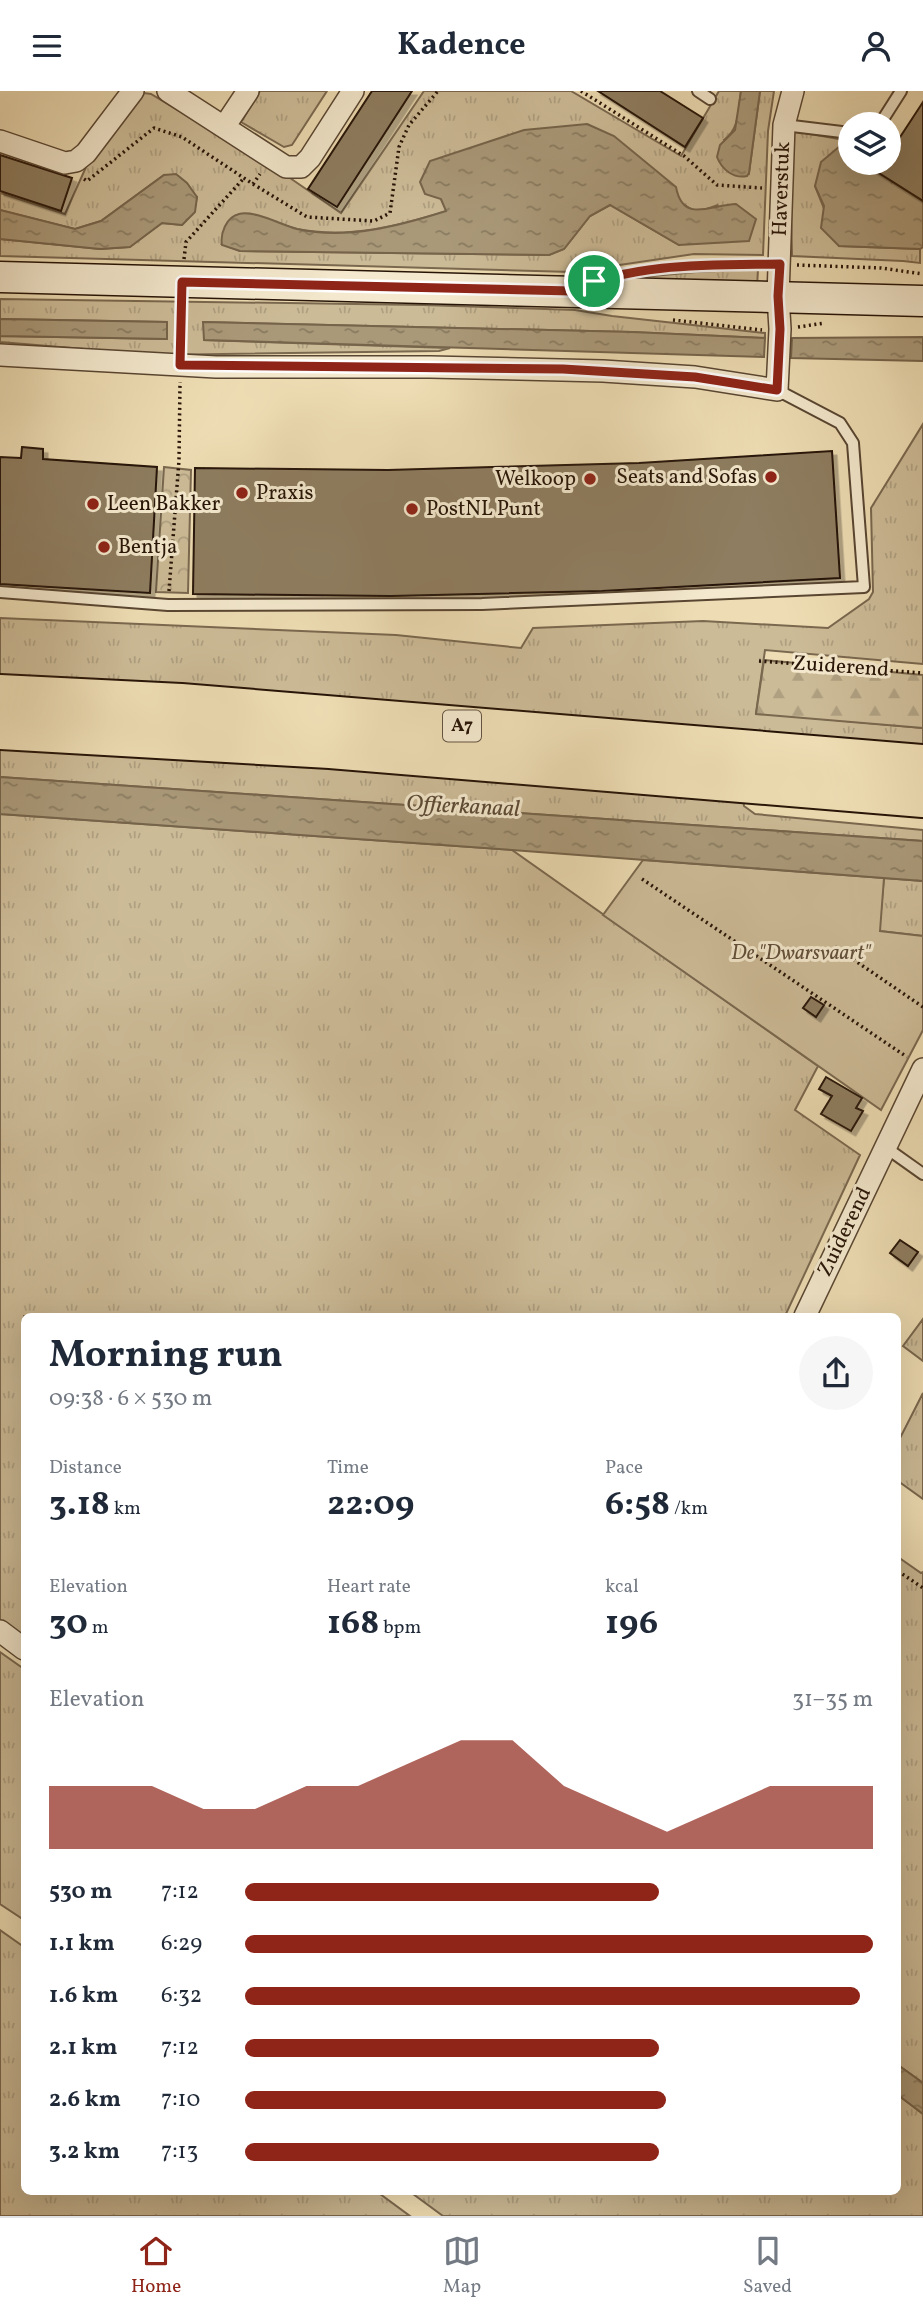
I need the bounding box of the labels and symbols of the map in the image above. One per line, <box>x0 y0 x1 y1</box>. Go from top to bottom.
street label: Haverstuk <box>766 141 798 237</box>
pin <box>564 251 624 311</box>
place label: Seats and Sofas <box>616 463 757 492</box>
place label: Welkoop <box>495 465 576 494</box>
marker: Seats and Sofas <box>763 469 779 485</box>
marker: Welkoop <box>582 471 598 487</box>
place label: Praxis <box>256 479 314 508</box>
marker: Praxis <box>234 485 250 501</box>
place label: Leen Bakker <box>107 490 220 519</box>
place label: PostNL Punt <box>426 495 541 524</box>
marker: Leen Bakker <box>85 496 101 512</box>
marker: PostNL Punt <box>404 501 420 517</box>
place label: Bentja <box>118 533 177 562</box>
marker: Bentja <box>96 539 112 555</box>
street label: Zuiderend <box>792 649 890 685</box>
road number: A7 <box>443 711 481 741</box>
water label: Offierkanaal <box>405 788 521 826</box>
park label: De "Dwarsvaart" <box>731 939 872 968</box>
street label: Zuiderend <box>811 1182 879 1282</box>

